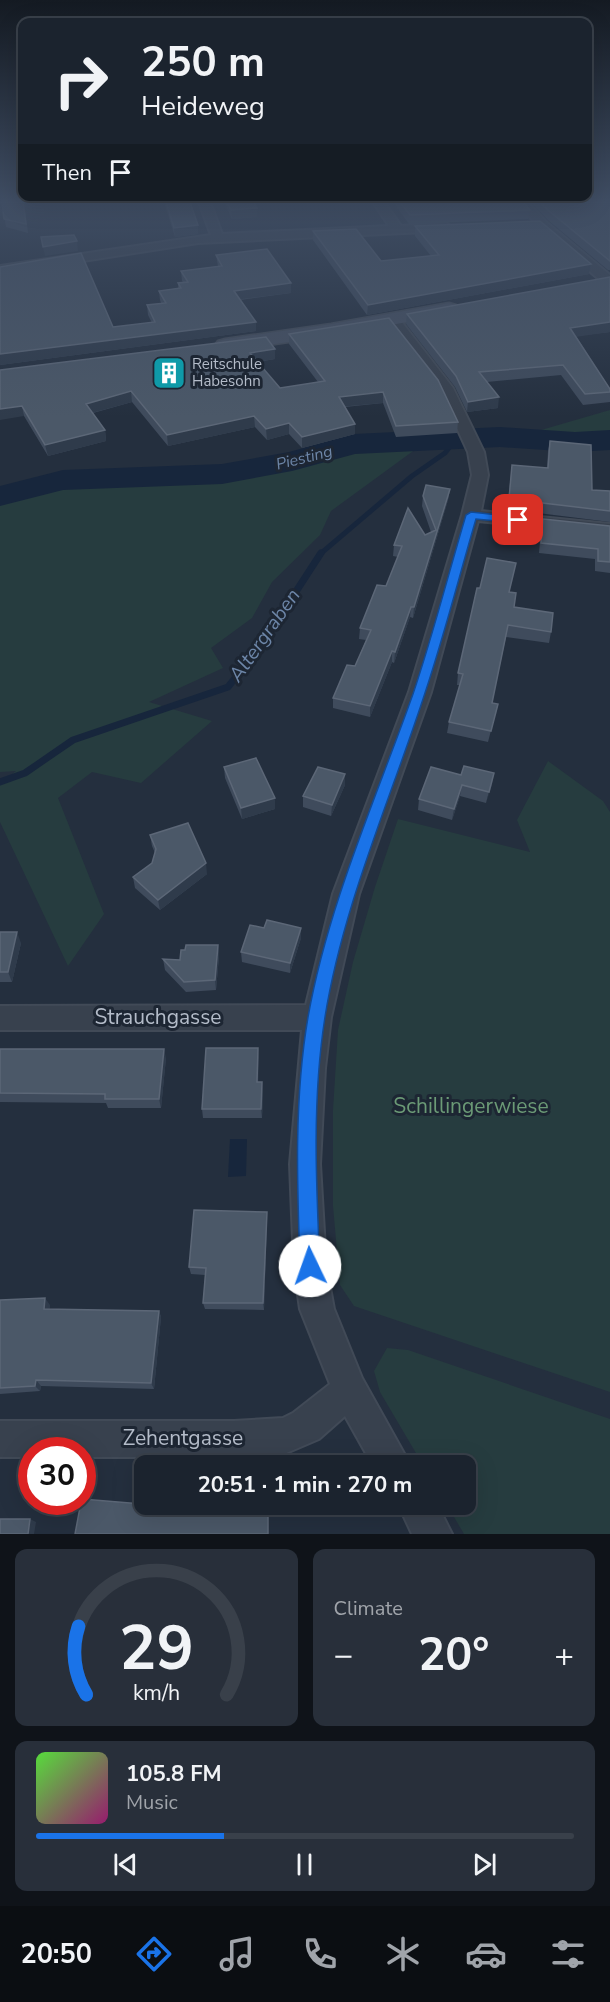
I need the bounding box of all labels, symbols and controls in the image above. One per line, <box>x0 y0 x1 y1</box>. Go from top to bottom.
text: 250 m <box>141 34 265 91</box>
icon: right <box>42 42 120 120</box>
text: Heideweg <box>141 88 265 125</box>
icon: arrive <box>104 156 137 189</box>
text: Then <box>42 158 92 188</box>
place label: Reitschule Habesohn <box>192 354 262 391</box>
building icon: Reitschule Habesohn <box>151 355 187 391</box>
water label: Piesting <box>274 440 335 476</box>
pin <box>492 494 543 545</box>
icon: arrive <box>501 503 534 536</box>
water label: Altergraben <box>222 583 306 688</box>
street label: Strauchgasse <box>94 1003 222 1031</box>
park label: Schillingerwiese <box>393 1092 549 1120</box>
position arrow <box>278 1234 342 1298</box>
street label: Zehentgasse <box>123 1424 243 1452</box>
speed limit sign: 30 <box>18 1437 96 1515</box>
text: 20:51 · 1 min · 270 m <box>198 1470 412 1500</box>
text: Climate <box>334 1595 403 1622</box>
text: 29 <box>119 1606 194 1691</box>
text: 20° <box>418 1625 489 1686</box>
text: − <box>334 1633 353 1678</box>
text: + <box>554 1633 574 1678</box>
text: km/h <box>133 1678 180 1708</box>
text: 105.8 FM <box>126 1759 222 1789</box>
text: Music <box>126 1789 178 1816</box>
icon: previous <box>109 1848 142 1881</box>
icon: pause <box>288 1848 321 1881</box>
icon: next <box>468 1848 501 1881</box>
icon: directions <box>133 1933 175 1975</box>
icon: music <box>216 1933 258 1975</box>
icon: phone <box>299 1933 341 1975</box>
icon: climate <box>382 1933 424 1975</box>
icon: car <box>465 1933 507 1975</box>
icon: filters <box>547 1933 589 1975</box>
text: 20:50 <box>20 1936 92 1973</box>

